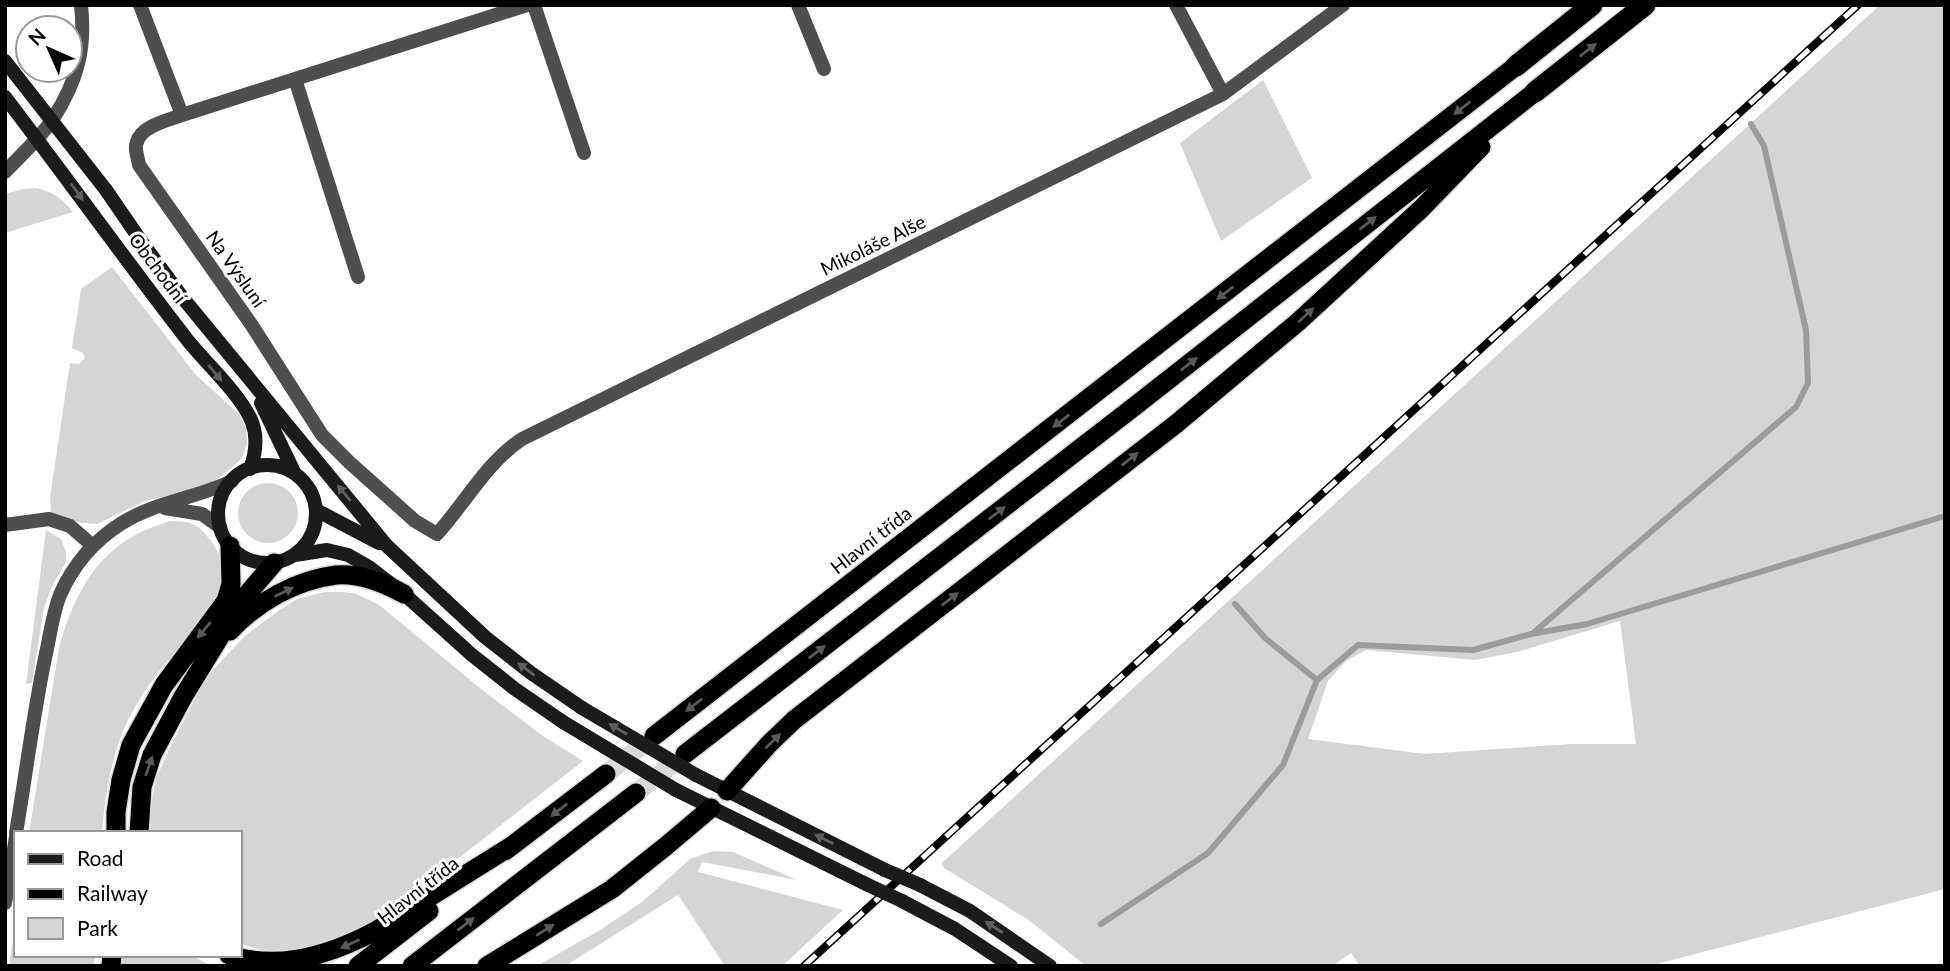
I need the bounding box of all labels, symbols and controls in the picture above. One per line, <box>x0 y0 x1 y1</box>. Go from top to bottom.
north arrow <box>14 14 84 84</box>
text: N <box>23 23 50 50</box>
one-way arrow <box>1579 42 1597 57</box>
one-way arrow <box>1453 100 1471 115</box>
one-way arrow <box>69 183 83 201</box>
street label: Mikoláše Alše <box>817 209 929 280</box>
one-way arrow <box>1358 216 1376 231</box>
street label: Na Výsluní <box>202 226 272 313</box>
street label: Obchodní <box>125 228 193 308</box>
one-way arrow <box>1216 286 1234 301</box>
one-way arrow <box>1297 307 1315 323</box>
one-way arrow <box>1180 357 1198 371</box>
one-way arrow <box>207 364 222 381</box>
one-way arrow <box>1052 414 1070 429</box>
one-way arrow <box>1121 452 1139 467</box>
one-way arrow <box>336 485 351 503</box>
street label: Hlavní třída <box>826 501 916 578</box>
one-way arrow <box>987 506 1005 521</box>
one-way arrow <box>274 586 294 598</box>
one-way arrow <box>941 591 959 606</box>
one-way arrow <box>197 621 212 639</box>
one-way arrow <box>808 646 826 660</box>
one-way arrow <box>518 662 536 677</box>
one-way arrow <box>685 698 703 713</box>
one-way arrow <box>608 723 627 735</box>
one-way arrow <box>764 732 781 749</box>
one-way arrow <box>144 755 155 776</box>
one-way arrow <box>551 802 569 817</box>
legend <box>14 831 242 957</box>
one-way arrow <box>814 834 834 845</box>
text: Road <box>77 845 124 870</box>
street label: Hlavní třída <box>373 851 463 928</box>
text: Railway <box>77 880 148 905</box>
text: Park <box>77 915 118 940</box>
one-way arrow <box>457 916 475 931</box>
one-way arrow <box>985 920 1004 933</box>
one-way arrow <box>536 924 555 936</box>
one-way arrow <box>340 938 360 950</box>

